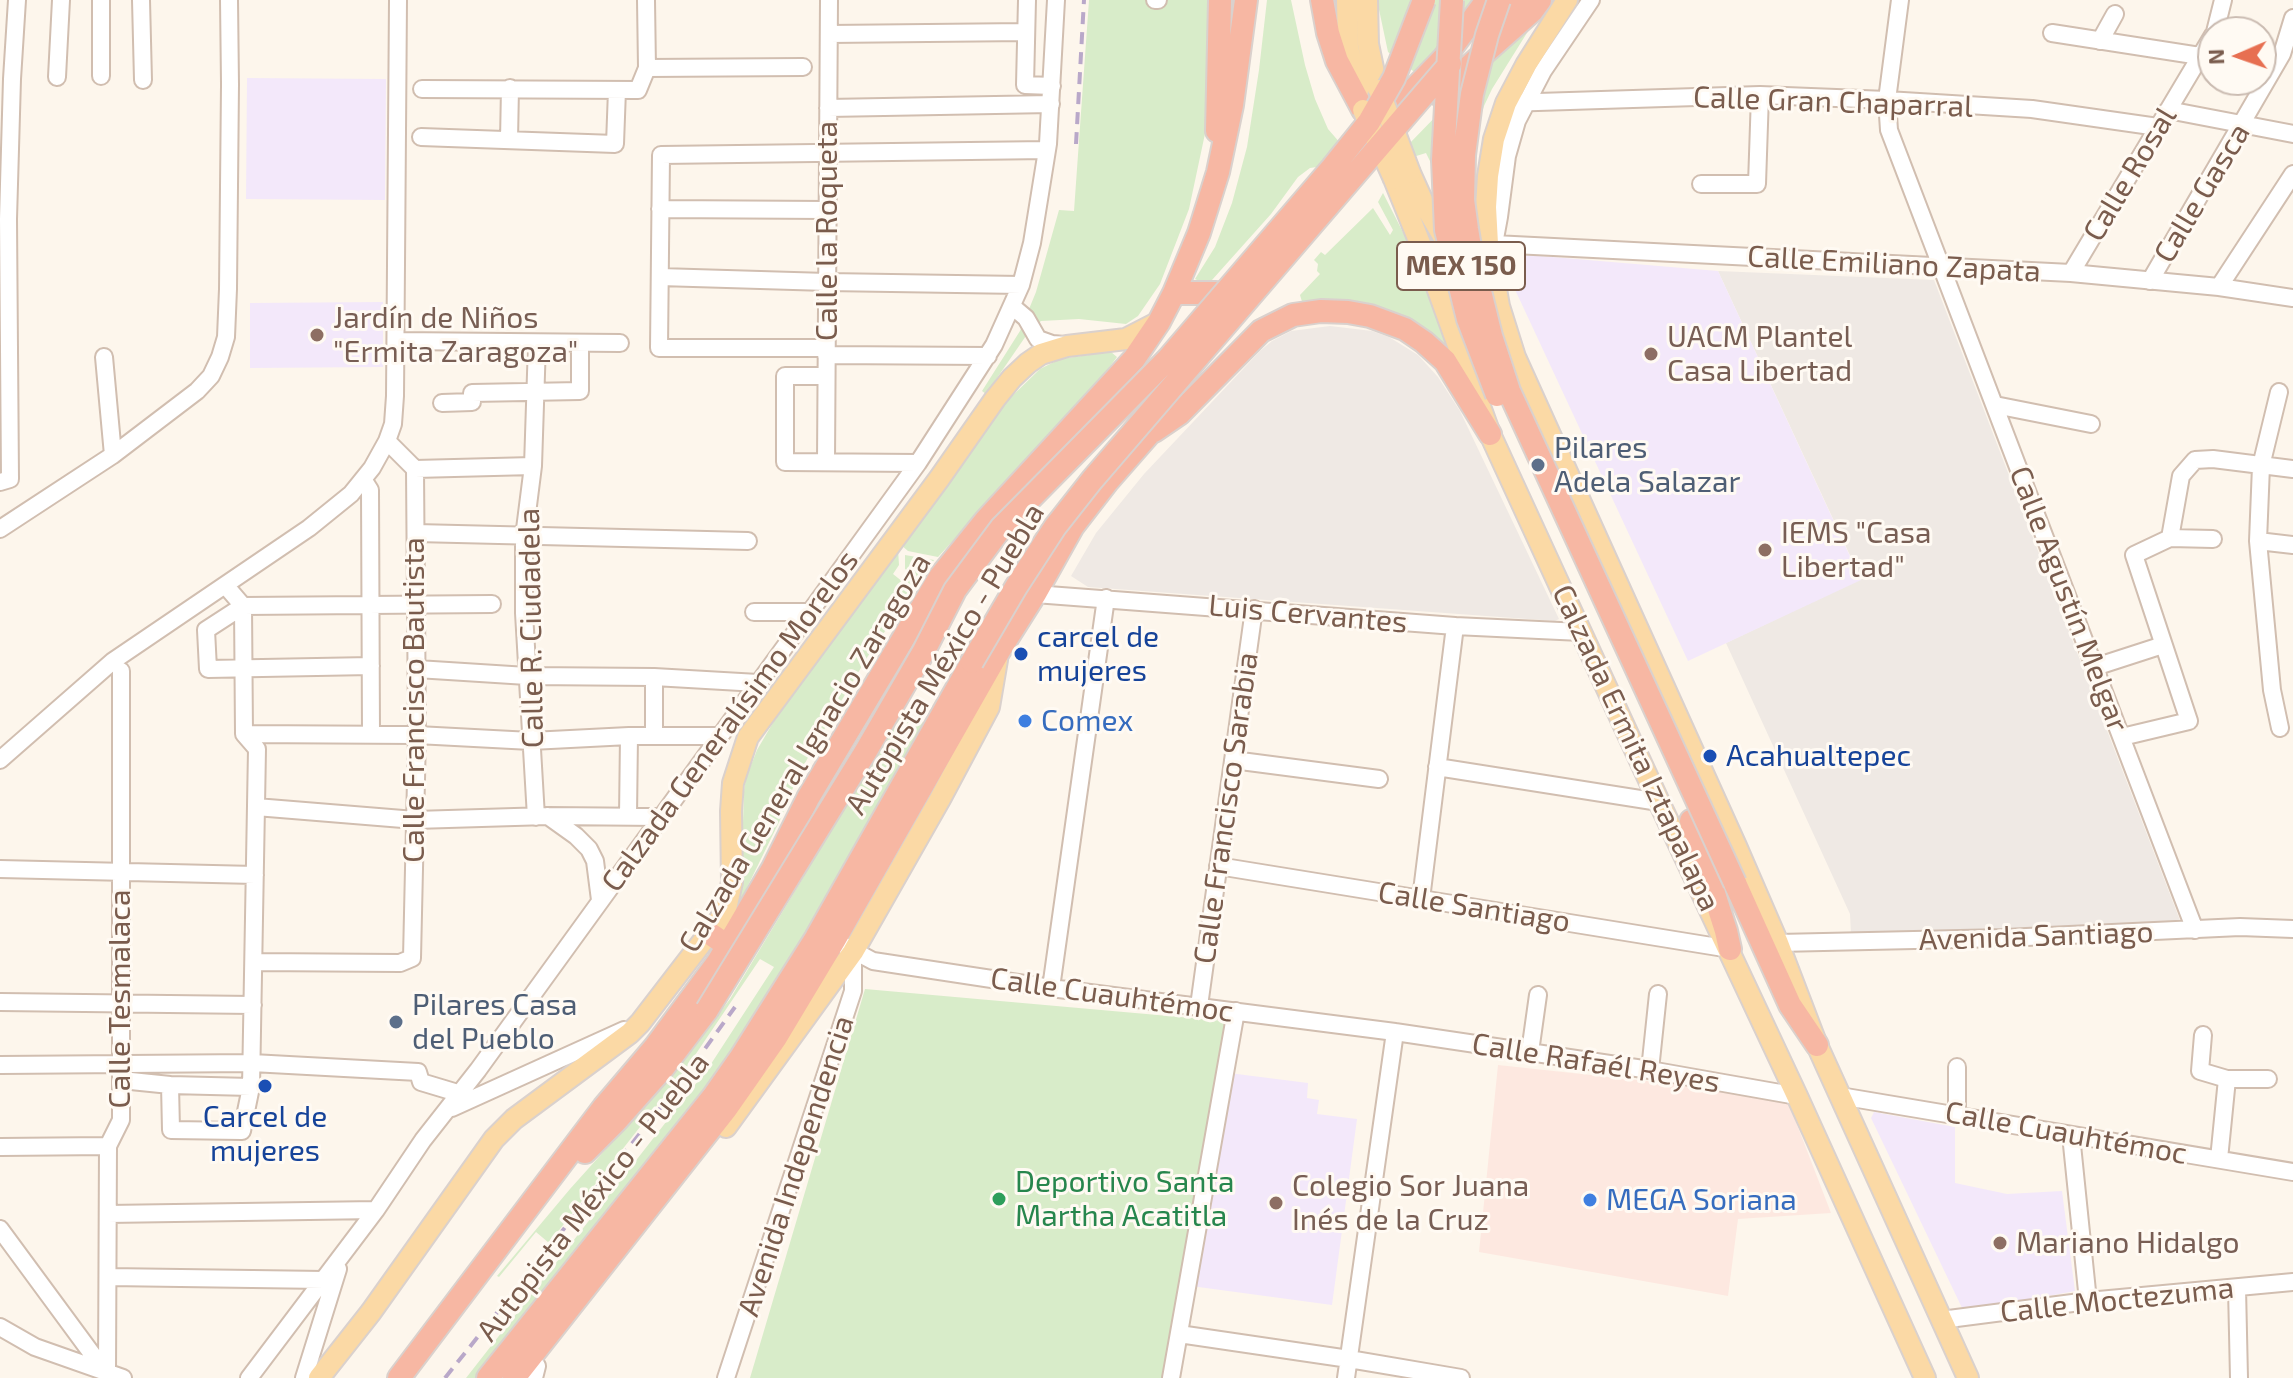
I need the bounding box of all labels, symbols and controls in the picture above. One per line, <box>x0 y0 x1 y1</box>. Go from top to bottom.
north arrow <box>2197 16 2277 96</box>
text: N <box>2202 48 2228 65</box>
street label: Calle Gran Chaparral <box>1692 79 1974 125</box>
street label: Calle Rosal <box>2076 100 2184 248</box>
street label: Calle Gasca <box>2146 117 2258 269</box>
street label: Calle la Roqueta <box>809 121 845 341</box>
street label: Calle Emiliano Zapata <box>1746 238 2042 290</box>
road number: MEX 150 <box>1397 242 1525 290</box>
place label: Jardín de Niños "Ermita Zaragoza" <box>333 300 578 370</box>
place label: UACM Plantel Casa Libertad <box>1667 319 1852 390</box>
marker: Jardín de Niños "Ermita Zaragoza" <box>308 326 326 344</box>
marker: UACM Plantel Casa Libertad <box>1642 345 1660 363</box>
place label: Pilares Adela Salazar <box>1554 430 1741 500</box>
marker: Pilares Adela Salazar <box>1529 456 1547 474</box>
street label: Calle Agustín Melgar <box>2002 461 2136 737</box>
street label: Autopista México - Puebla <box>838 497 1052 821</box>
street label: Calle R. Ciudadela <box>511 508 551 748</box>
place label: IEMS "Casa Libertad" <box>1781 515 1931 586</box>
street label: Calle Francisco Bautista <box>396 537 432 863</box>
marker: IEMS "Casa Libertad" <box>1756 541 1774 559</box>
street label: Calzada Generalísimo Morelos <box>594 543 866 899</box>
street label: Calzada General Ignacio Zaragoza <box>671 547 939 959</box>
street label: Calzada Ermita Iztapalapa <box>1544 579 1728 917</box>
street label: Luis Cervantes <box>1207 587 1409 641</box>
place label: carcel de mujeres <box>1037 619 1159 690</box>
marker: carcel de mujeres <box>1012 645 1030 663</box>
street label: Calle Francisco Sarabia <box>1186 650 1266 966</box>
place label: Comex <box>1041 703 1133 739</box>
marker: Comex <box>1016 712 1034 730</box>
place label: Acahualtepec <box>1726 738 1911 774</box>
marker: Acahualtepec <box>1701 747 1719 765</box>
street label: Calle Santiago <box>1375 874 1573 940</box>
street label: Calle Tesmalaca <box>102 890 138 1108</box>
street label: Avenida Santiago <box>1918 914 2154 958</box>
street label: Calle Cuauhtémoc <box>988 960 1236 1030</box>
place label: Pilares Casa del Pueblo <box>412 987 577 1058</box>
street label: Avenida Independencia <box>730 1011 862 1321</box>
marker: Pilares Casa del Pueblo <box>387 1013 405 1031</box>
street label: Calle Rafaél Reyes <box>1470 1026 1722 1100</box>
street label: Autopista México - Puebla <box>469 1046 717 1348</box>
marker: Carcel de mujeres <box>256 1077 274 1095</box>
street label: Calle Cuauhtémoc <box>1942 1094 2190 1172</box>
place label: Carcel de mujeres <box>203 1099 327 1170</box>
place label: Deportivo Santa Martha Acatitla <box>1015 1164 1234 1234</box>
place label: Colegio Sor Juana Inés de la Cruz <box>1292 1168 1529 1238</box>
place label: MEGA Soriana <box>1606 1182 1797 1218</box>
marker: Deportivo Santa Martha Acatitla <box>990 1190 1008 1208</box>
marker: MEGA Soriana <box>1581 1191 1599 1209</box>
marker: Colegio Sor Juana Inés de la Cruz <box>1267 1194 1285 1212</box>
place label: Mariano Hidalgo <box>2016 1225 2240 1261</box>
marker: Mariano Hidalgo <box>1991 1234 2009 1252</box>
street label: Calle Moctezuma <box>1998 1270 2236 1330</box>

